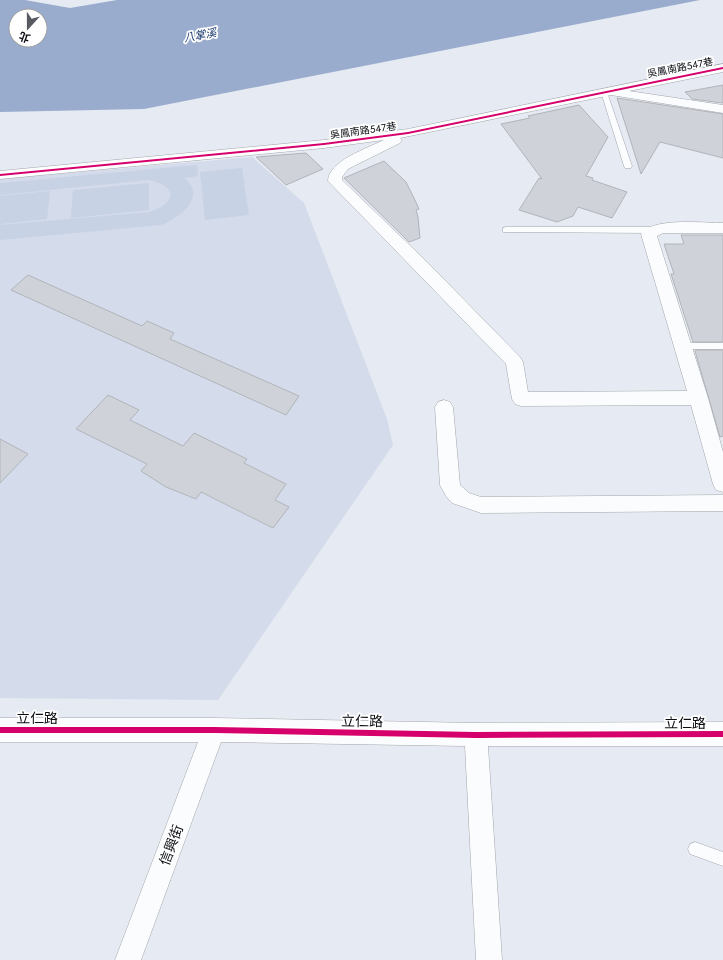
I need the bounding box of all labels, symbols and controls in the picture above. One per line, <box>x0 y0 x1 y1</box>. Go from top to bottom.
north arrow <box>8 8 48 48</box>
water label: 八掌溪 <box>182 24 220 46</box>
text: 北 <box>16 28 32 47</box>
street label: 吳鳳南路547巷 <box>646 54 714 81</box>
street label: 吳鳳南路547巷 <box>329 118 397 143</box>
street label: 立仁路 <box>16 708 58 728</box>
street label: 立仁路 <box>341 711 383 731</box>
street label: 立仁路 <box>664 713 706 733</box>
street label: 信興街 <box>154 822 188 868</box>

